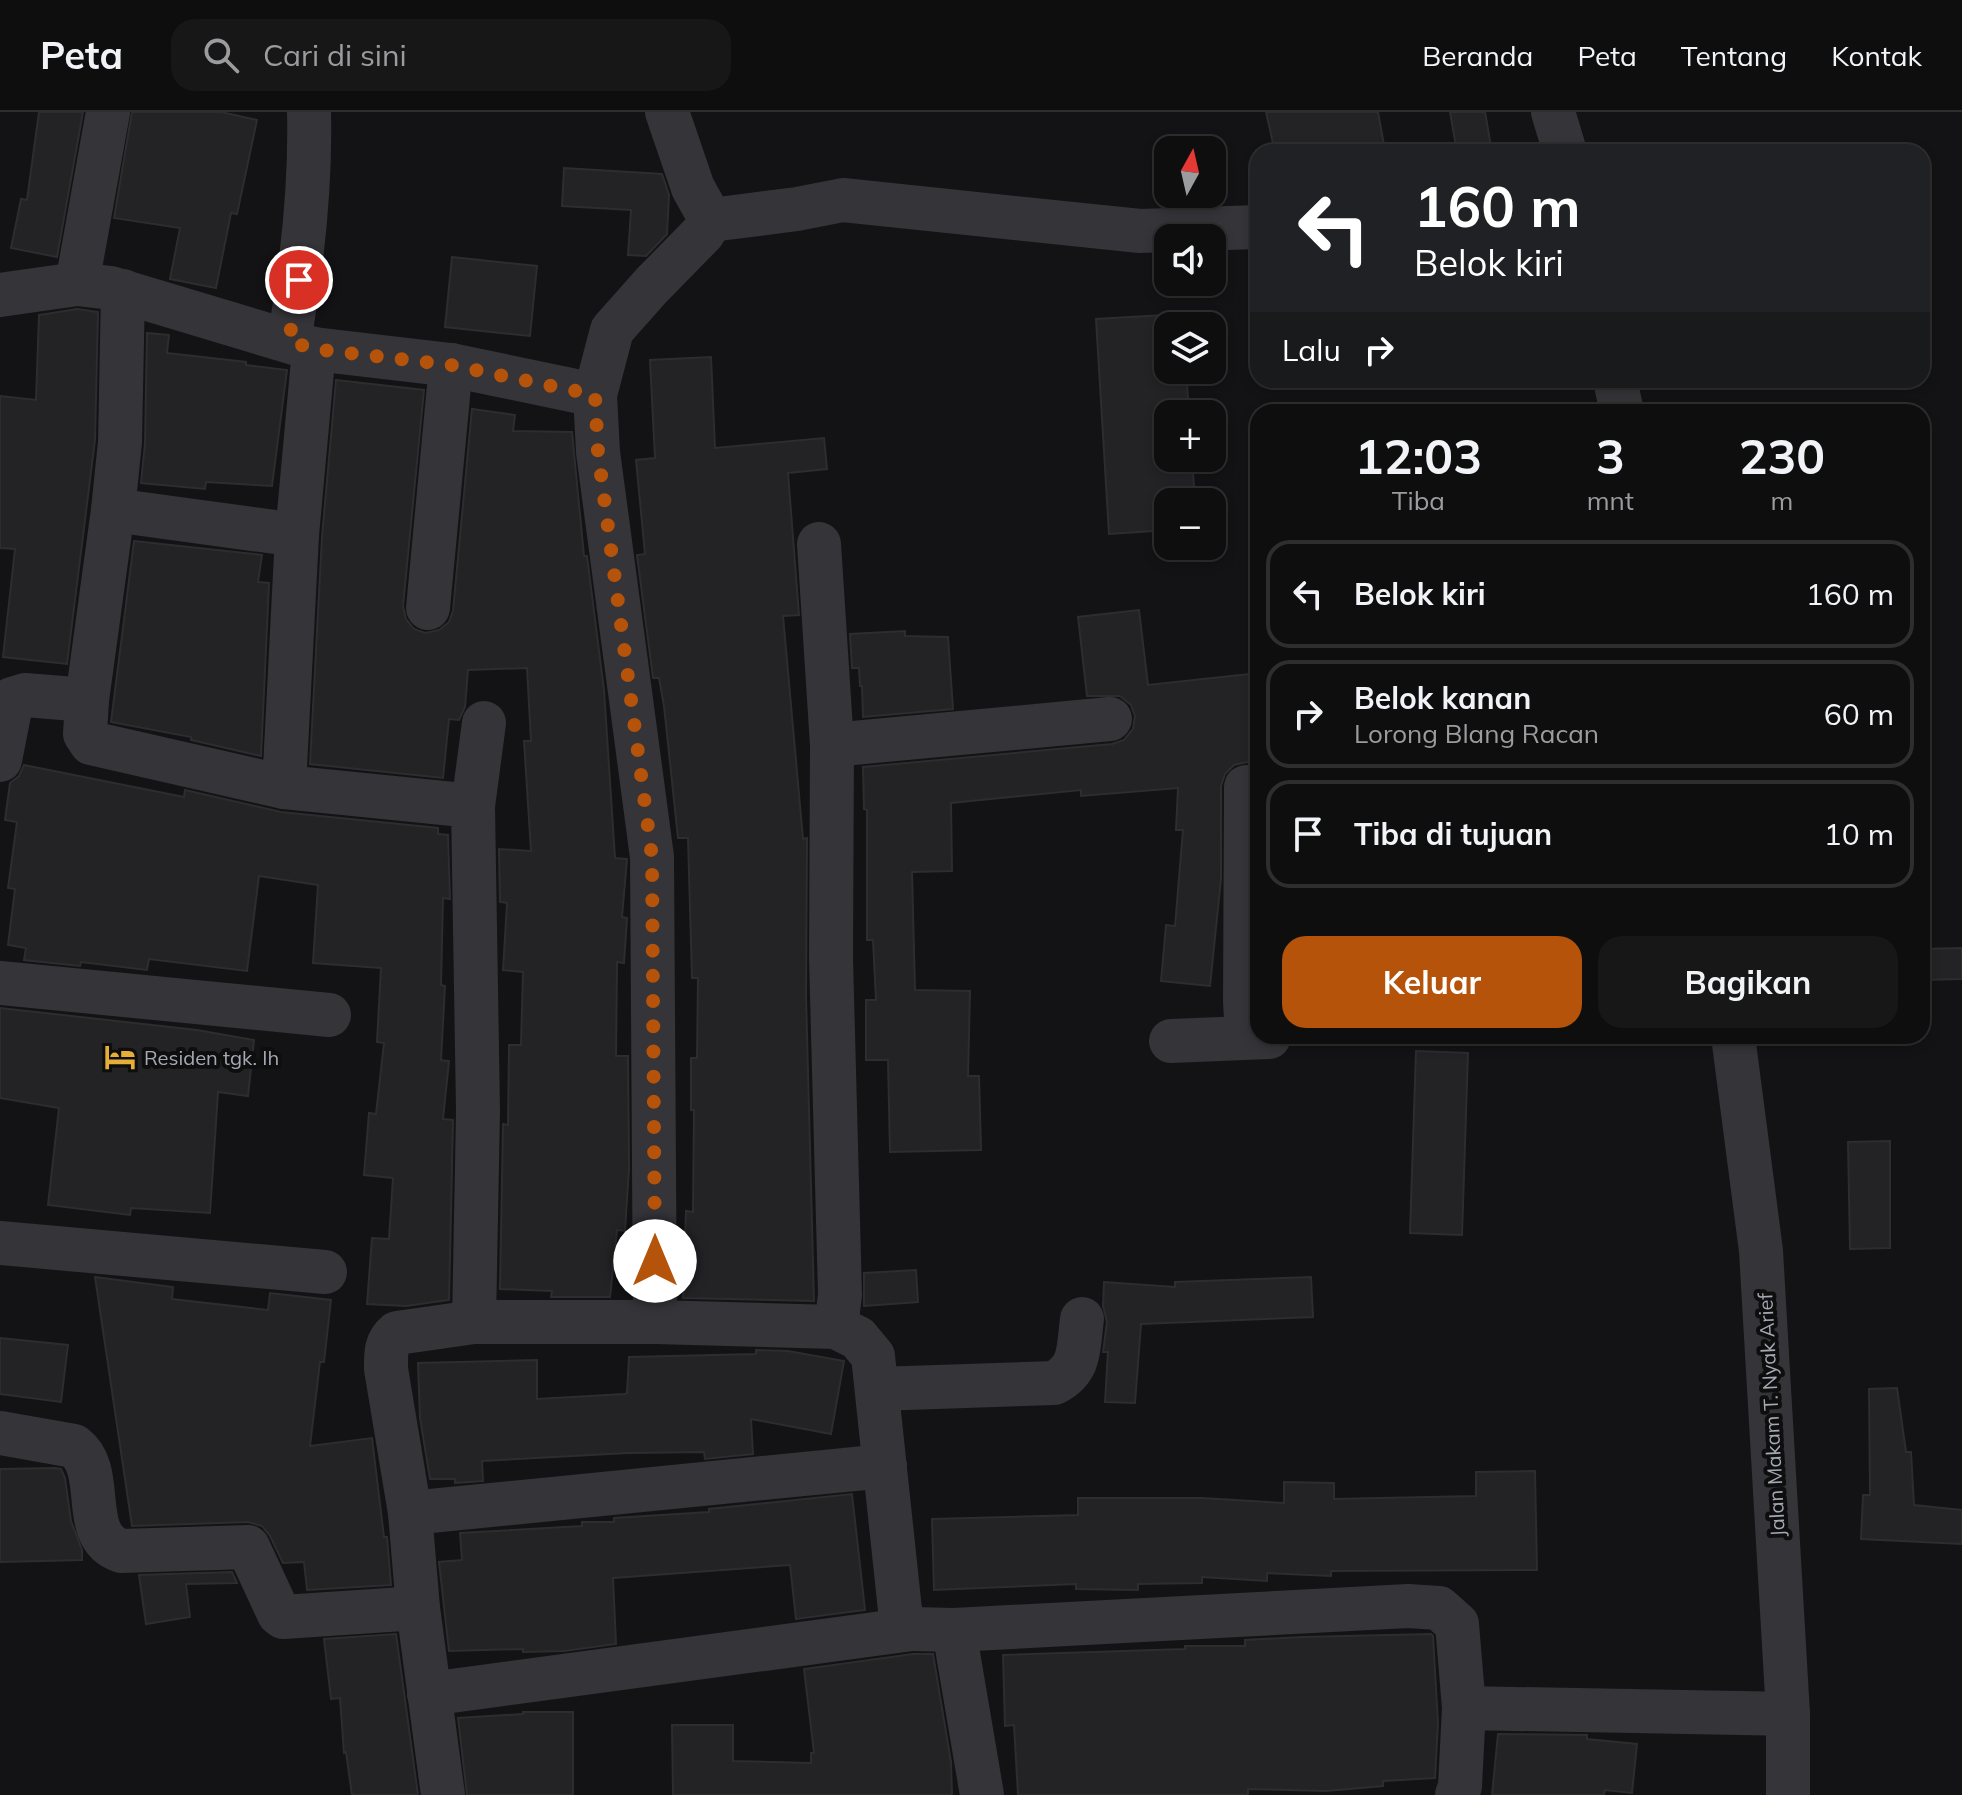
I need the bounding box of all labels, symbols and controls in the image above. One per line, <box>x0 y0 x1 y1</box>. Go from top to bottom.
search box <box>171 19 731 91</box>
text: Peta <box>40 31 123 79</box>
icon: search <box>199 33 243 77</box>
text: Cari di sini <box>263 36 407 74</box>
text: Beranda <box>1422 38 1533 73</box>
text: Peta <box>1577 38 1637 73</box>
text: Tentang <box>1681 38 1787 73</box>
text: Kontak <box>1831 38 1922 73</box>
north arrow <box>1154 136 1226 208</box>
map controls <box>1154 136 1226 560</box>
text: 160 m <box>1414 171 1581 241</box>
icon: left <box>1282 176 1386 280</box>
button: sound <box>1154 224 1226 296</box>
text: Belok kiri <box>1414 240 1564 285</box>
pin <box>265 246 333 314</box>
icon: arrive <box>277 258 321 302</box>
button: layers <box>1154 312 1226 384</box>
icon: right <box>1357 328 1401 372</box>
text: Lalu <box>1282 331 1341 369</box>
button: + <box>1154 400 1226 472</box>
text: 12:03 <box>1355 426 1482 486</box>
text: 3 <box>1596 426 1625 486</box>
text: 230 <box>1739 426 1825 486</box>
text: Tiba <box>1392 484 1445 517</box>
text: mnt <box>1587 484 1634 517</box>
text: m <box>1771 484 1793 517</box>
button: − <box>1154 488 1226 560</box>
icon: left <box>1286 572 1330 616</box>
text: Belok kiri <box>1354 575 1486 613</box>
text: 160 m <box>1806 575 1894 613</box>
text: Belok kanan <box>1354 679 1531 717</box>
icon: right <box>1286 692 1330 736</box>
text: 60 m <box>1824 695 1894 733</box>
text: Lorong Blang Racan <box>1354 717 1599 750</box>
icon: arrive <box>1286 812 1330 856</box>
text: Tiba di tujuan <box>1354 815 1552 853</box>
text: 10 m <box>1824 815 1894 853</box>
button: Keluar <box>1282 936 1582 1028</box>
button: Bagikan <box>1598 936 1898 1028</box>
hotel icon: Residen tgk. Ih <box>103 1040 137 1074</box>
place label: Residen tgk. Ih <box>144 1045 279 1070</box>
position arrow <box>613 1219 697 1303</box>
street label: Jalan Makam T. Nyak Arief <box>1752 1292 1790 1538</box>

